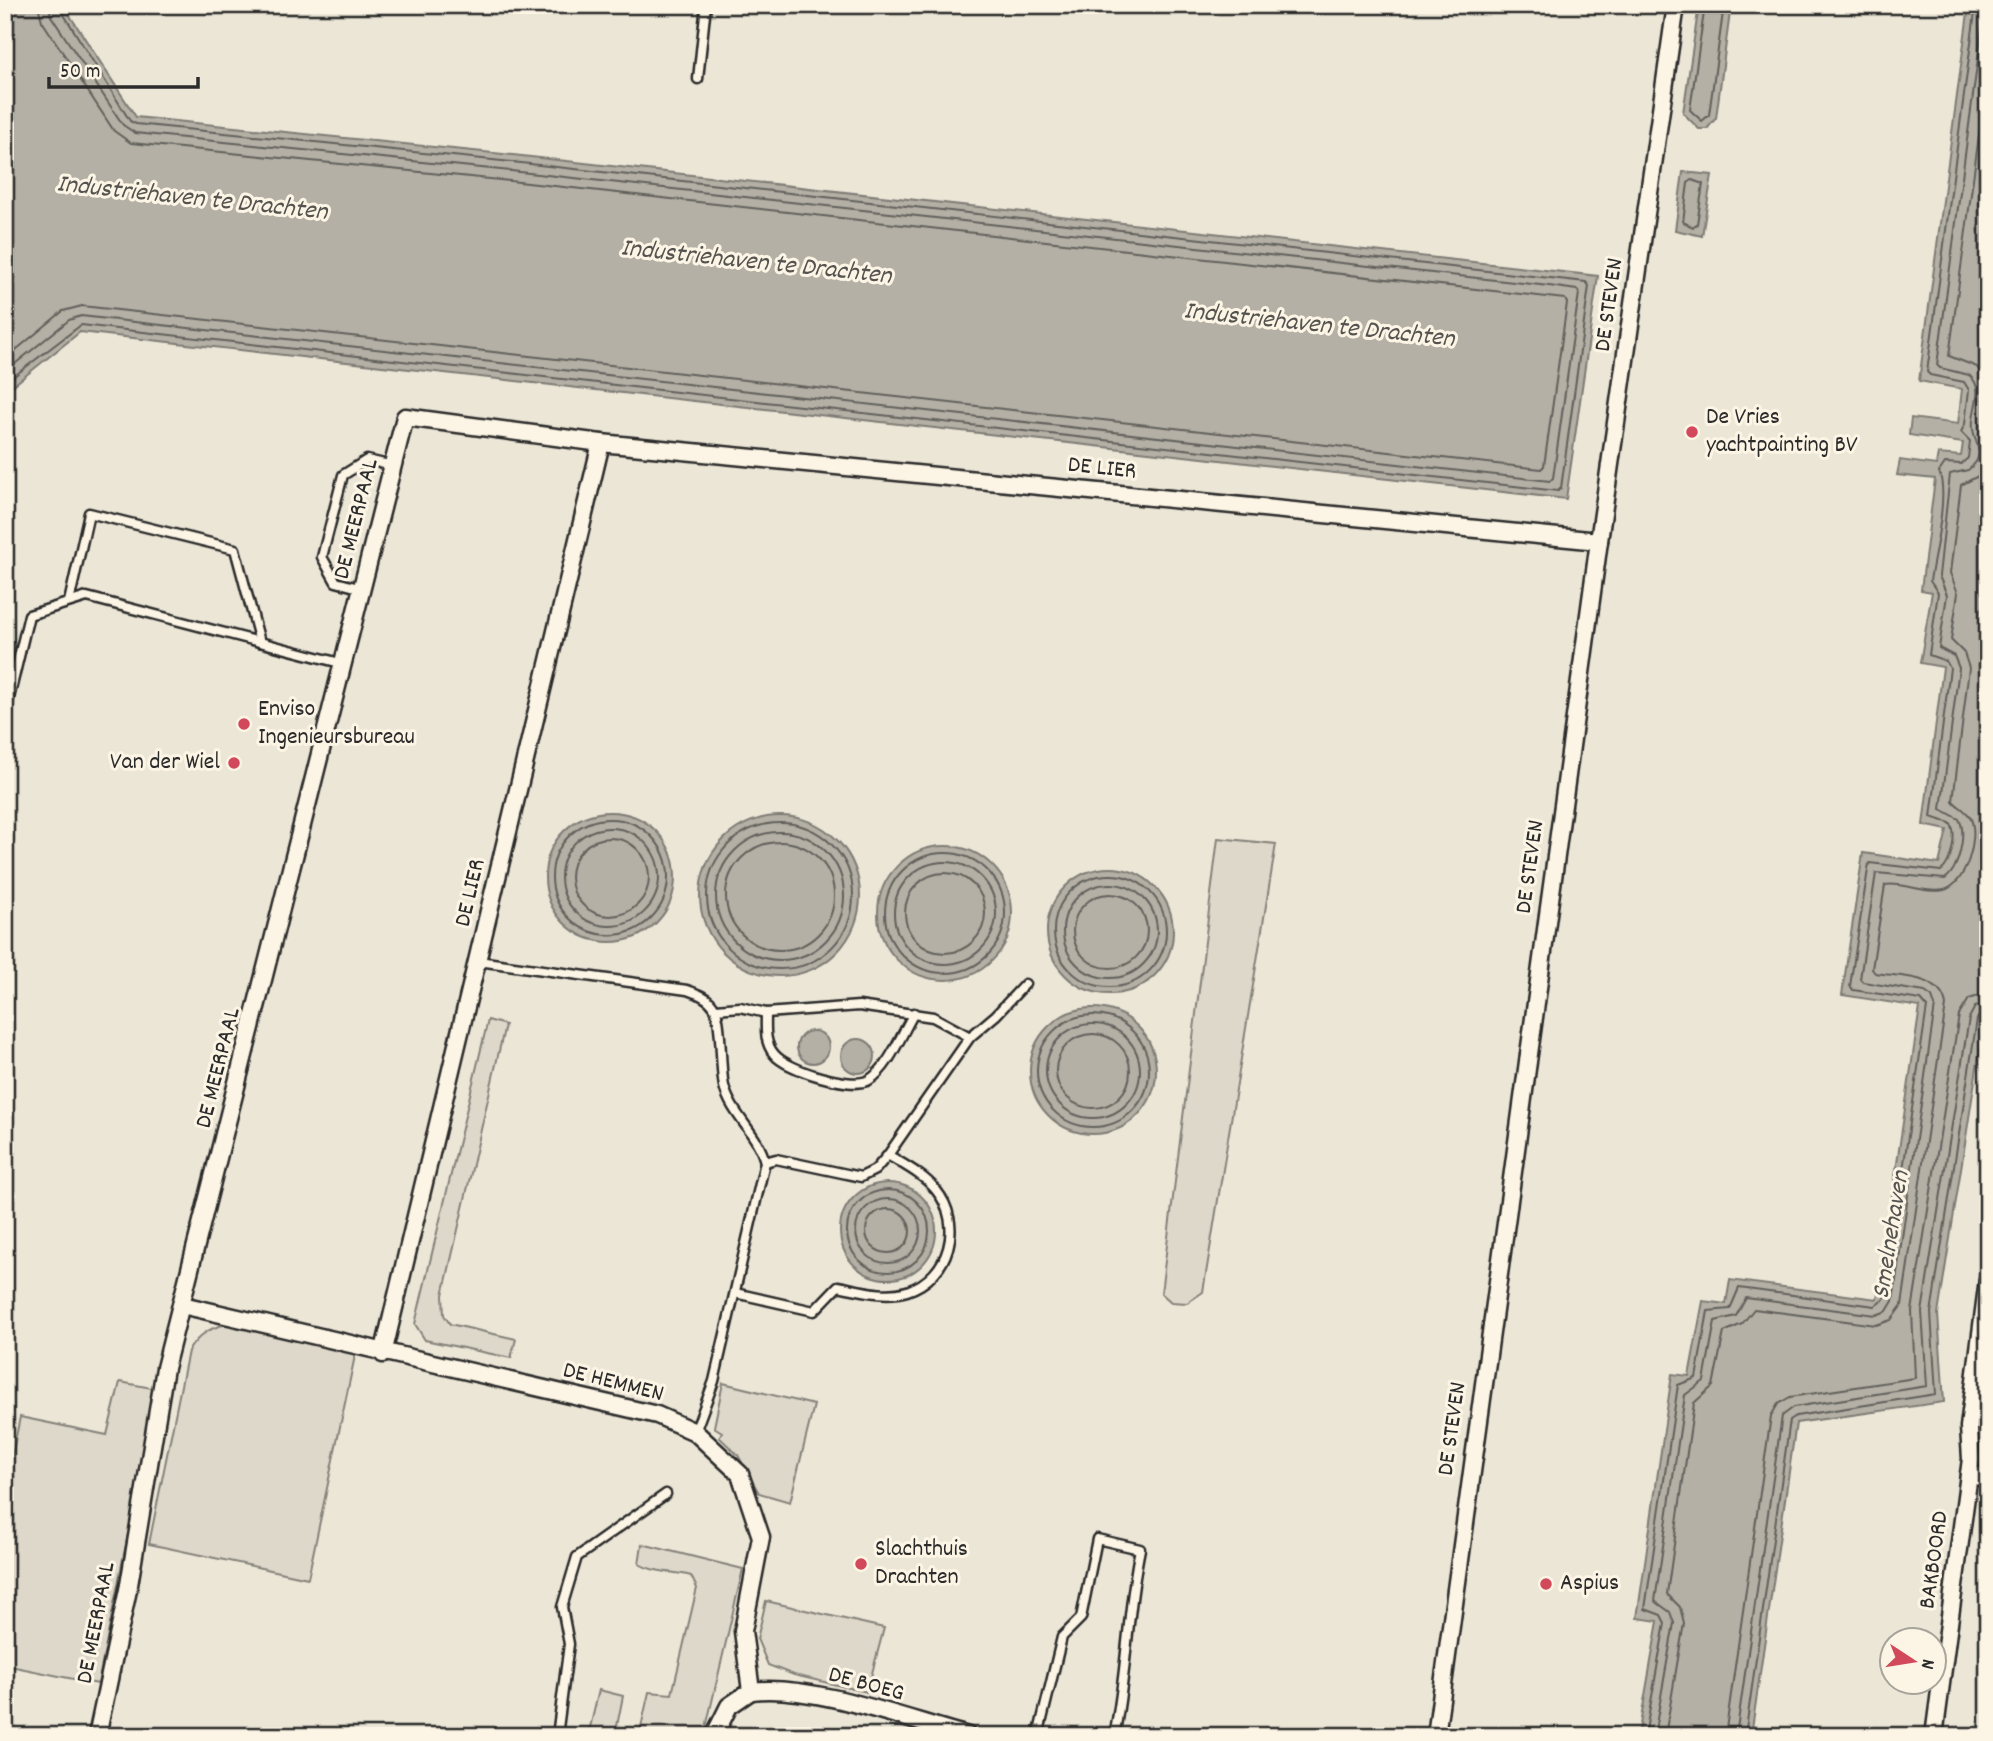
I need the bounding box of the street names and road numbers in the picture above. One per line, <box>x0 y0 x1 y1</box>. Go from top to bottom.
street label: DE STEVEN <box>1587 256 1633 354</box>
street label: DE LIER <box>1066 449 1138 489</box>
street label: DE MEERPAAL <box>326 455 388 583</box>
street label: DE STEVEN <box>1508 818 1554 916</box>
street label: DE LIER <box>447 856 495 930</box>
street label: DE MEERPAAL <box>188 1004 250 1132</box>
street label: DE HEMMEN <box>559 1354 667 1412</box>
street label: DE STEVEN <box>1430 1380 1476 1478</box>
street label: BAKBOORD <box>1911 1509 1959 1611</box>
street label: DE MEERPAAL <box>69 1559 125 1687</box>
street label: DE BOEG <box>824 1659 908 1711</box>

